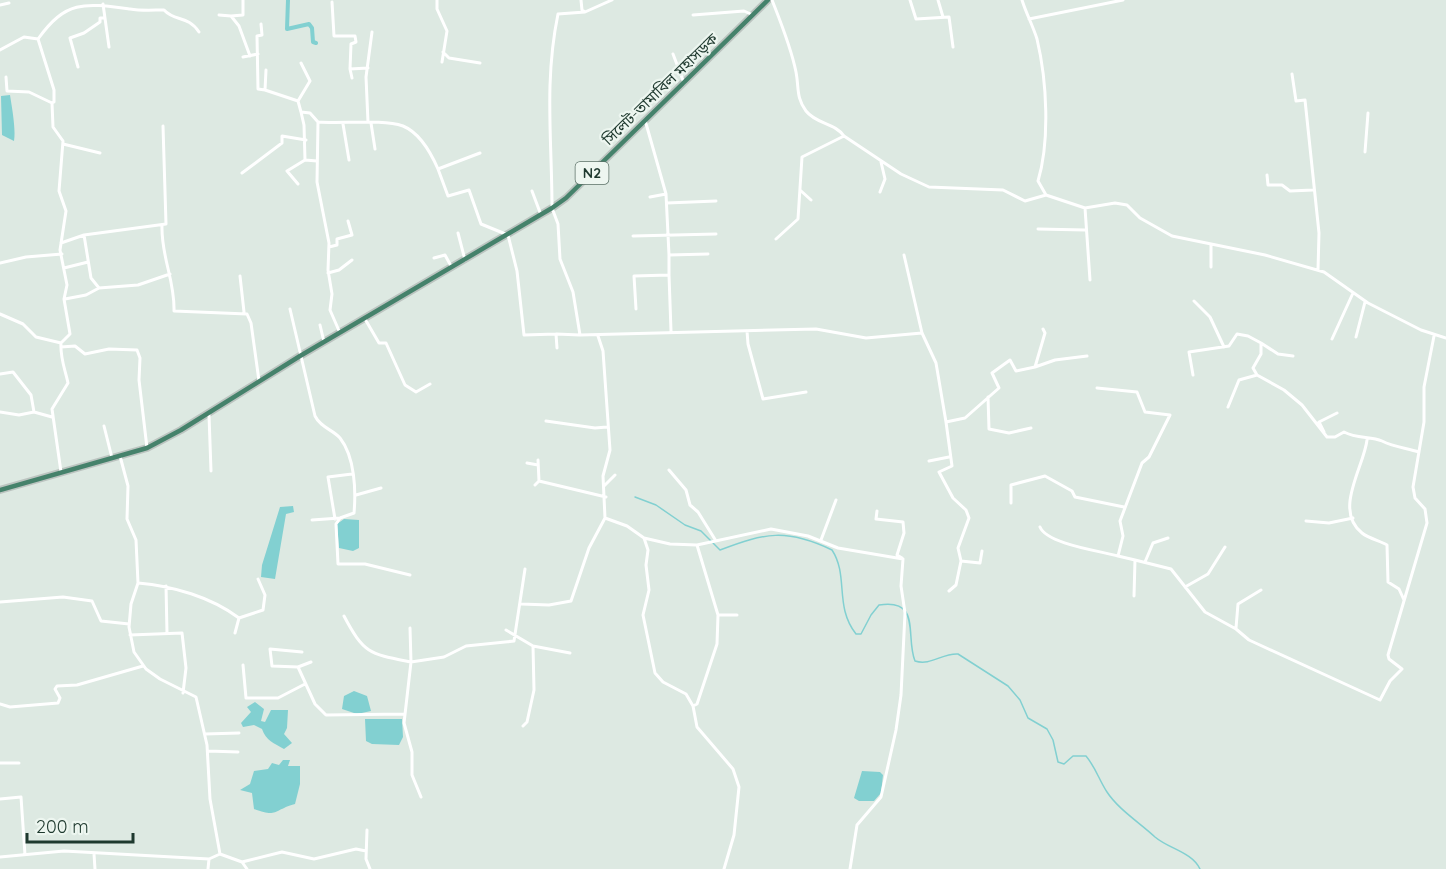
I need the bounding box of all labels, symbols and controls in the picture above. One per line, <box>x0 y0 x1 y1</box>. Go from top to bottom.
street label: সিলেট-তামাবিল মহাসড়ক <box>598 28 722 150</box>
road number: N2 <box>576 162 608 184</box>
scale bar <box>27 806 134 844</box>
text: 200 m <box>36 815 89 838</box>

